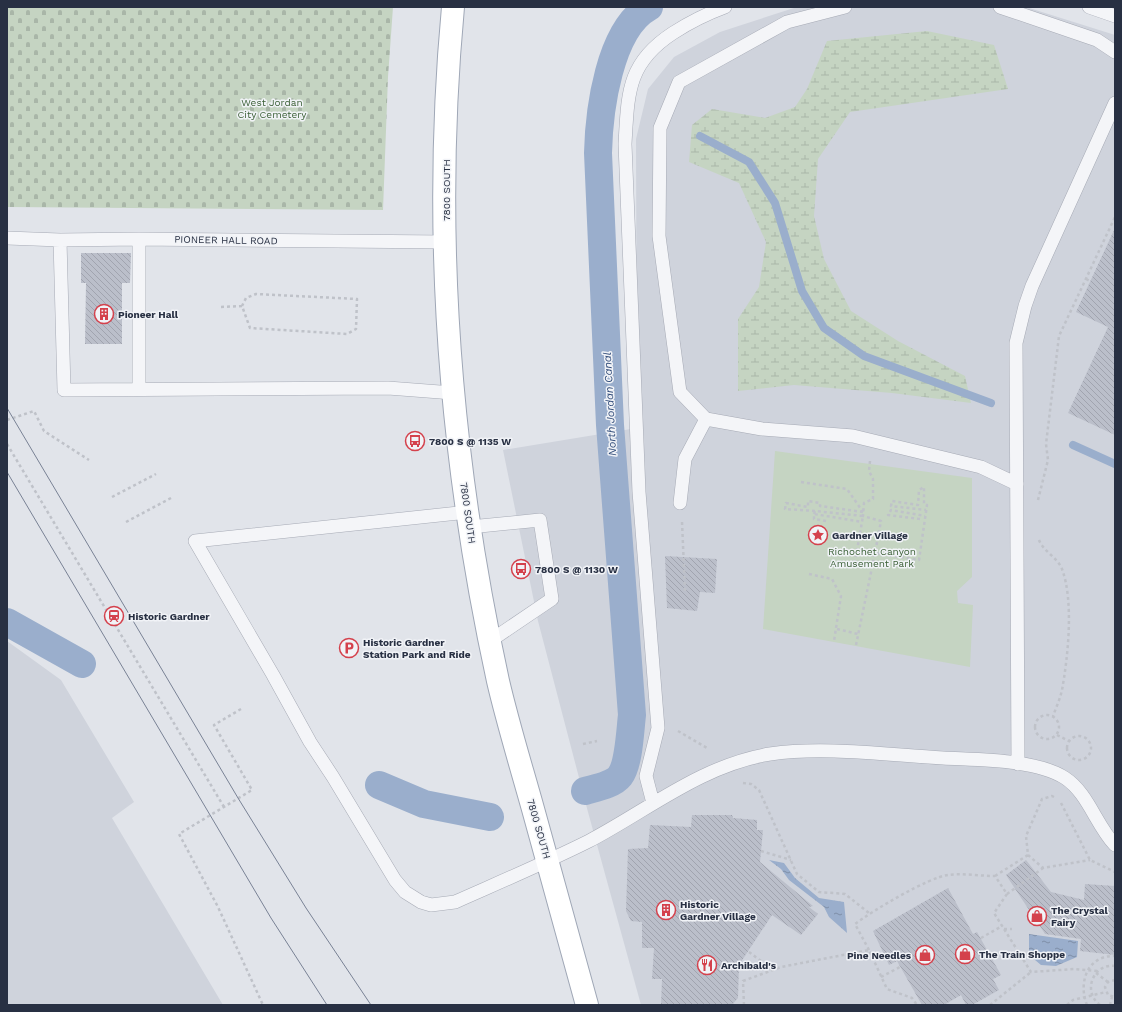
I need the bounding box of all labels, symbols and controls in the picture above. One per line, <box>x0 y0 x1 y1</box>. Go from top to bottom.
park label: West Jordan City Cemetery <box>237 97 307 120</box>
street label: 7800 SOUTH <box>441 159 452 221</box>
street label: PIONEER HALL ROAD <box>174 234 278 246</box>
building icon: Pioneer Hall <box>93 303 115 325</box>
place label: Pioneer Hall <box>118 309 179 320</box>
water label: North Jordan Canal <box>601 351 619 456</box>
bus stop icon: 7800 S @ 1135 W <box>404 430 426 452</box>
place label: 7800 S @ 1135 W <box>429 436 511 447</box>
street label: 7800 SOUTH <box>458 482 478 544</box>
place icon: Gardner Village <box>807 524 829 546</box>
place label: Gardner Village <box>832 530 908 541</box>
park label: Richochet Canyon Amusement Park <box>828 546 916 569</box>
bus stop icon: 7800 S @ 1130 W <box>510 558 532 580</box>
place label: 7800 S @ 1130 W <box>535 564 618 575</box>
station icon: Historic Gardner <box>103 605 125 627</box>
place label: Historic Gardner <box>128 611 210 622</box>
parking icon: Historic Gardner Station Park and Ride <box>338 637 360 659</box>
place label: Historic Gardner Station Park and Ride <box>363 637 471 660</box>
street label: 7800 SOUTH <box>525 798 553 860</box>
building icon: Historic Gardner Village <box>655 899 677 921</box>
place label: Historic Gardner Village <box>680 899 756 922</box>
shop icon: The Crystal Fairy <box>1026 905 1048 927</box>
place label: The Crystal Fairy <box>1051 905 1109 928</box>
shop icon: The Train Shoppe <box>954 943 976 965</box>
shop icon: Pine Needles <box>914 944 936 966</box>
place label: The Train Shoppe <box>979 949 1065 960</box>
place label: Pine Needles <box>847 950 912 961</box>
restaurant icon: Archibald's <box>696 954 718 976</box>
place label: Archibald's <box>721 960 777 971</box>

